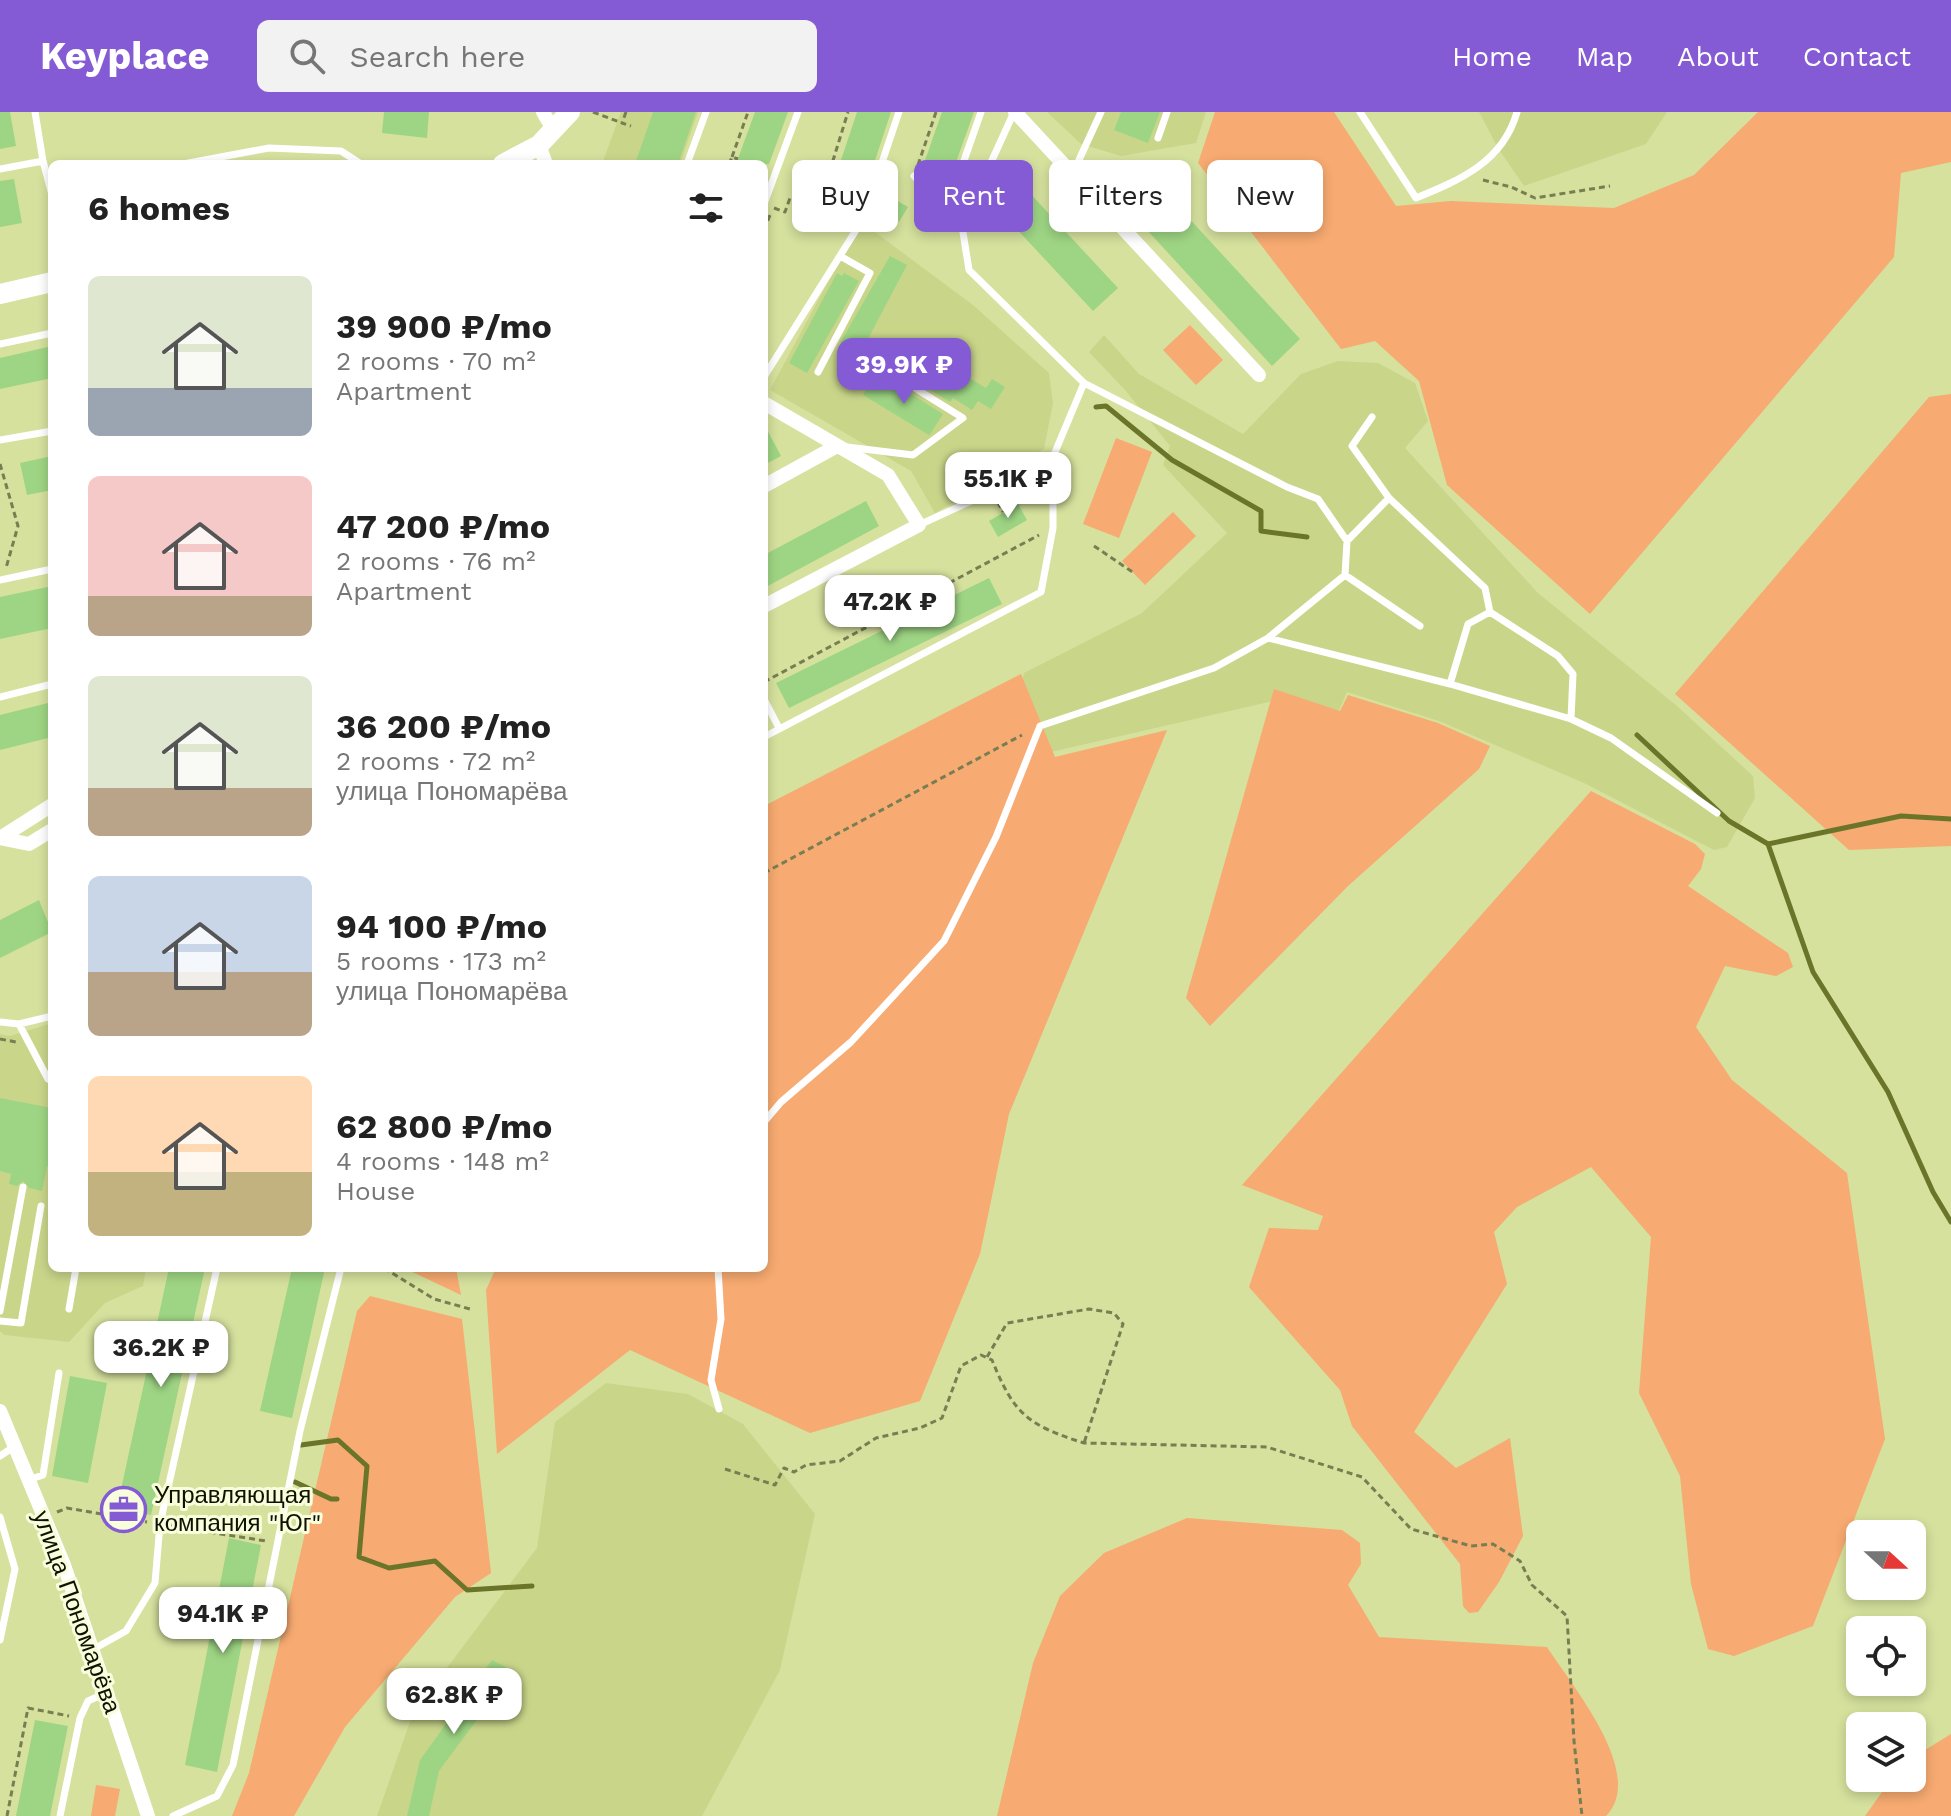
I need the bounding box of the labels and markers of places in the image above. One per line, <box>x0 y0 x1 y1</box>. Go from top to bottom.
pin: 39.9K ₽ <box>830 338 978 406</box>
pin: 55.1K ₽ <box>934 452 1082 520</box>
pin: 47.2K ₽ <box>816 575 964 643</box>
pin: 36.2K ₽ <box>87 1321 235 1389</box>
place label: Управляющая компания "Юг" <box>154 1481 321 1537</box>
office icon: Управляющая компания "Юг" <box>99 1485 147 1533</box>
pin: 94.1K ₽ <box>149 1587 297 1655</box>
pin: 62.8K ₽ <box>380 1668 528 1736</box>

